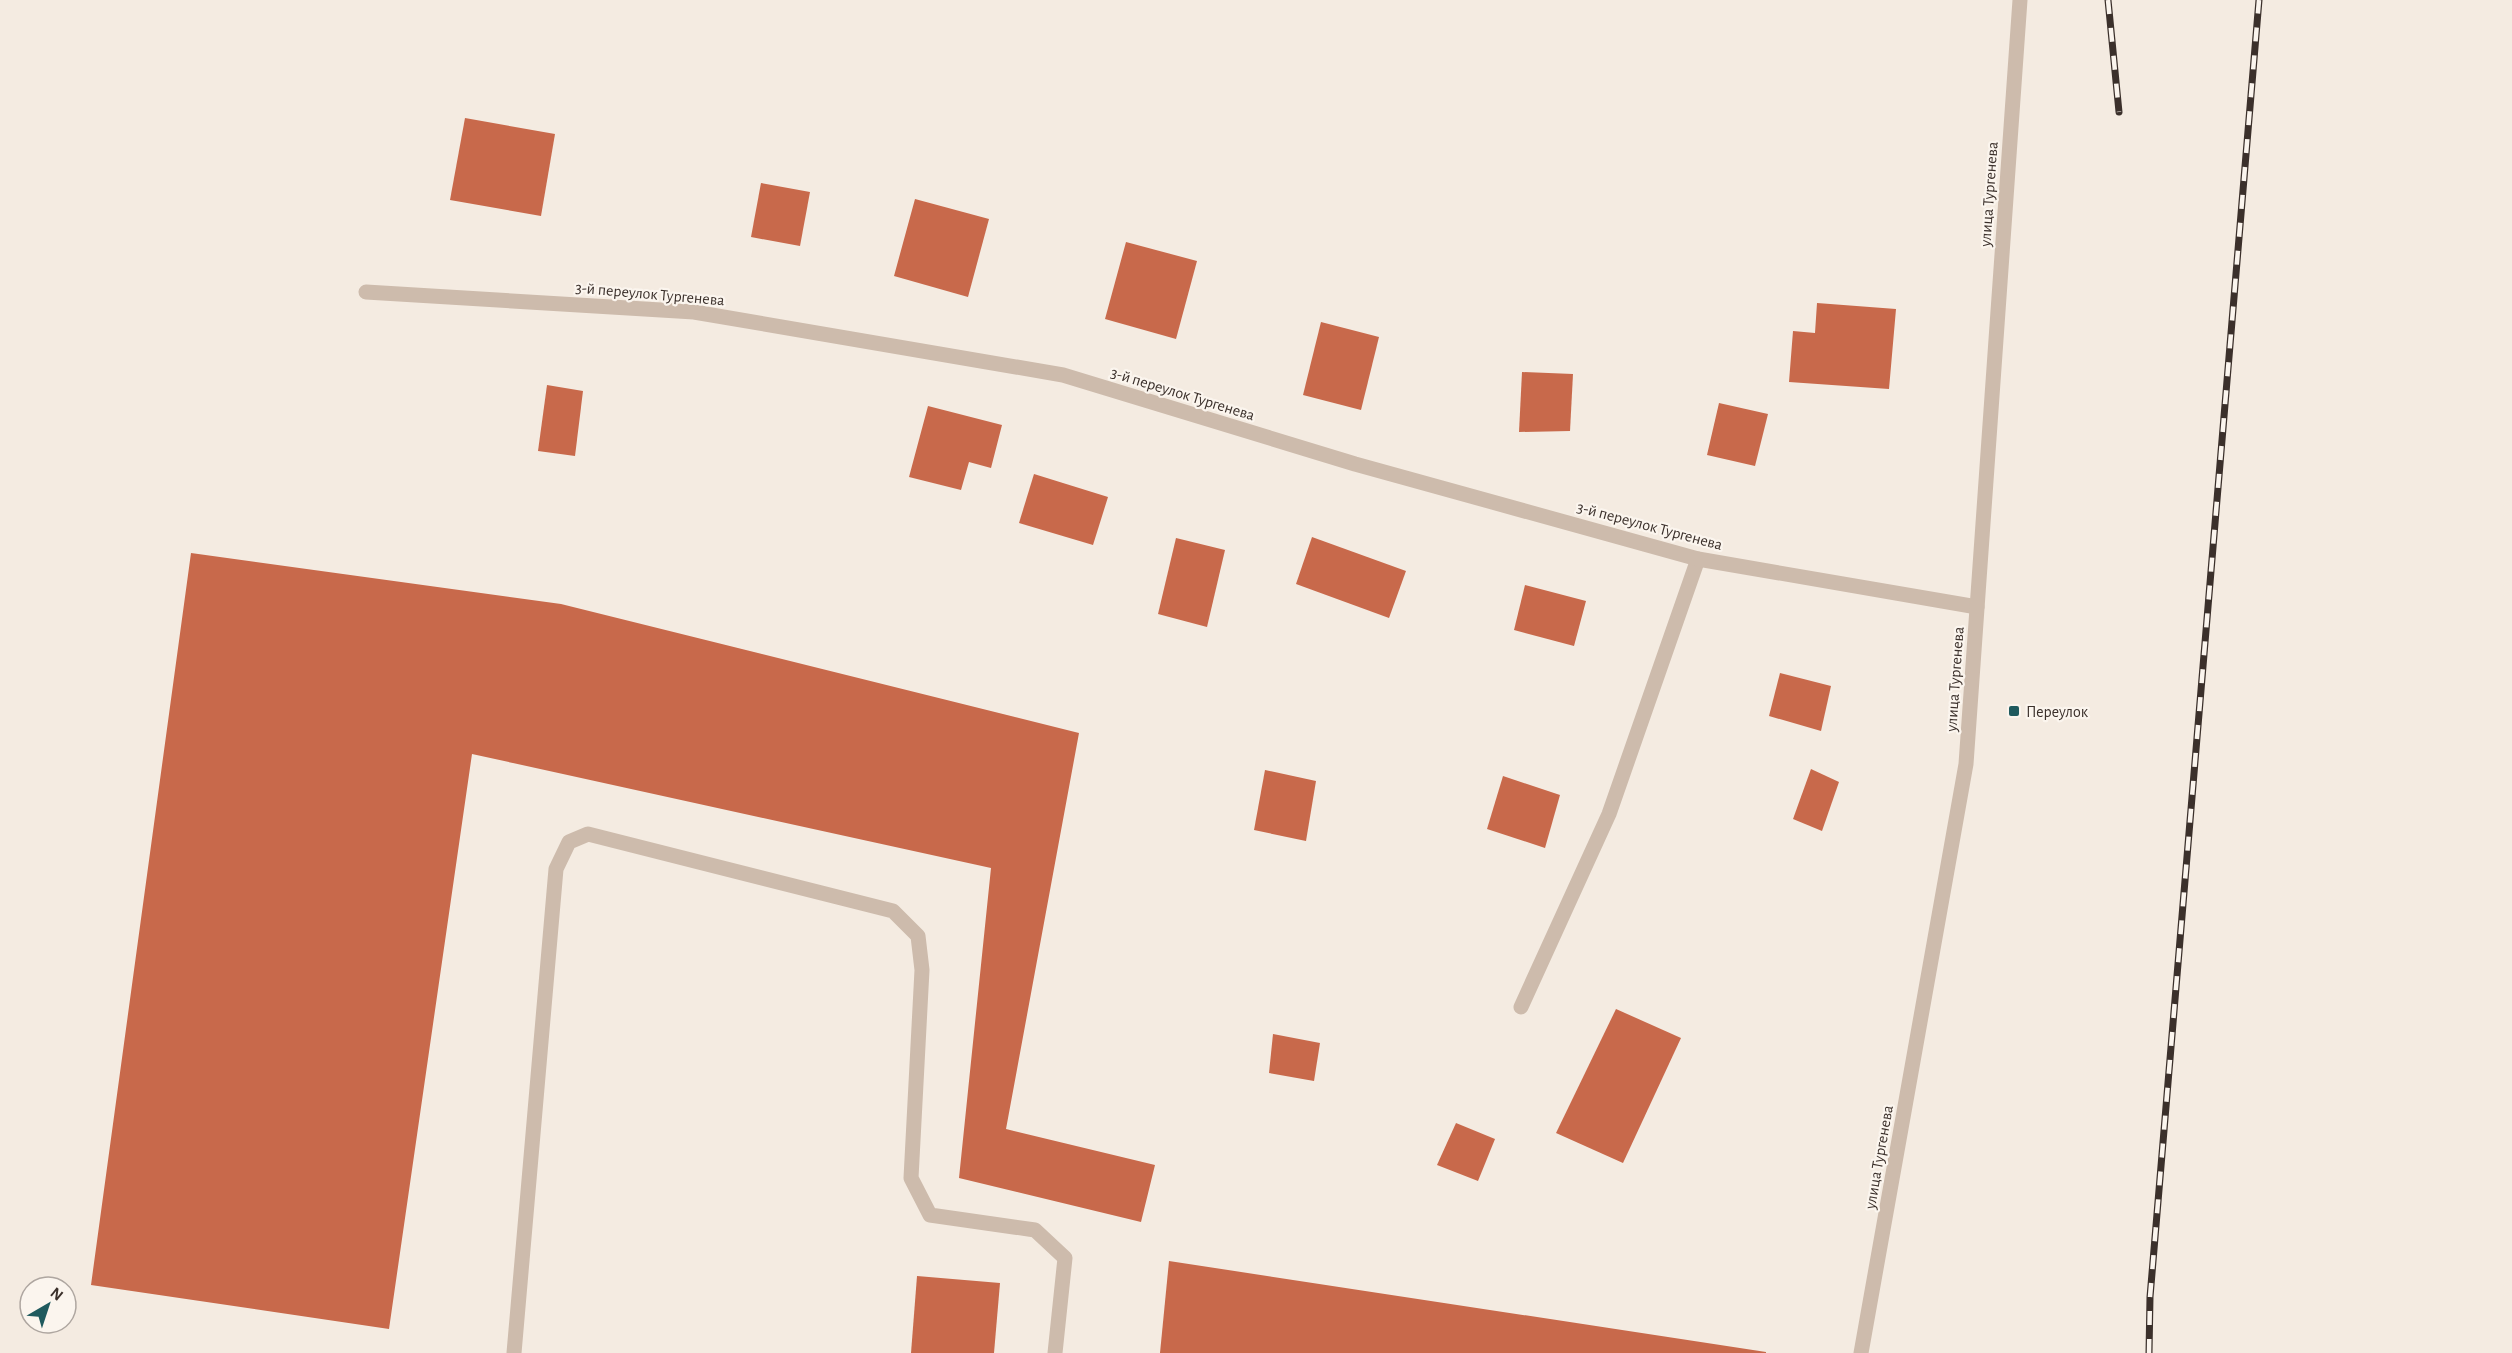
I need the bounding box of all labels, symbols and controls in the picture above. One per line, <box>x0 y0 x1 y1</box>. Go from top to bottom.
street label: улица Тургенева <box>1977 141 2002 248</box>
street label: 3-й переулок Тургенева <box>575 280 725 309</box>
street label: 3-й переулок Тургенева <box>1108 364 1257 424</box>
street label: 3-й переулок Тургенева <box>1575 499 1724 554</box>
street label: улица Тургенева <box>1943 626 1968 733</box>
marker: Переулок <box>2007 704 2021 718</box>
place label: Переулок <box>2026 704 2089 721</box>
street label: улица Тургенева <box>1862 1104 1897 1212</box>
north arrow <box>18 1275 78 1335</box>
text: N <box>47 1284 66 1304</box>

